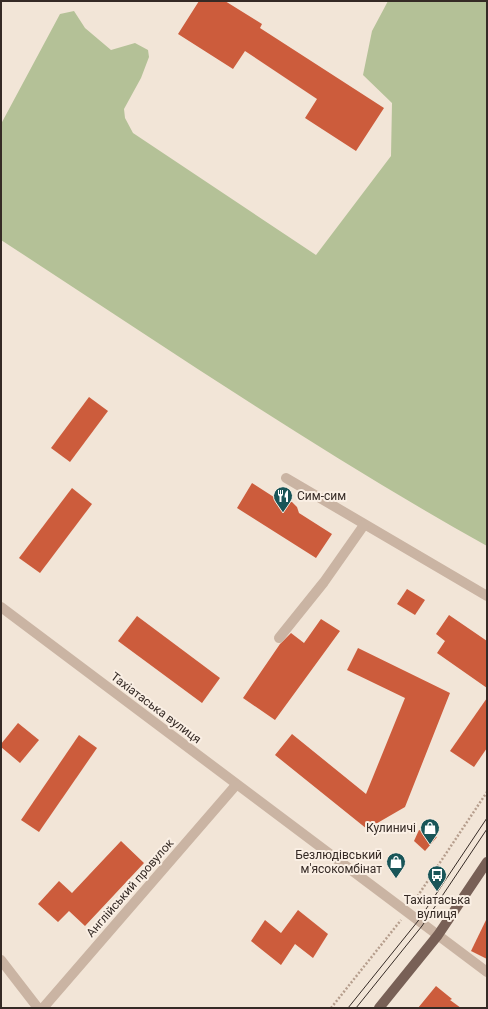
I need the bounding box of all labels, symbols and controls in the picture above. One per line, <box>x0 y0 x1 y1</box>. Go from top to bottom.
restaurant icon: Сим-сим <box>272 485 294 513</box>
place label: Сим-сим <box>297 489 346 503</box>
street label: Тахіатаська вулиця <box>108 670 204 746</box>
shop icon: Кулиничі <box>419 817 441 845</box>
place label: Кулиничі <box>366 821 416 835</box>
street label: Англійський провулок <box>84 836 177 940</box>
place label: Безлюдівський м'ясокомбінат <box>295 848 382 876</box>
shop icon: Безлюдівський м'ясокомбінат <box>385 851 407 879</box>
bus stop icon: Тахіатаська вулиця <box>426 864 448 892</box>
place label: Тахіатаська вулиця <box>404 893 470 921</box>

